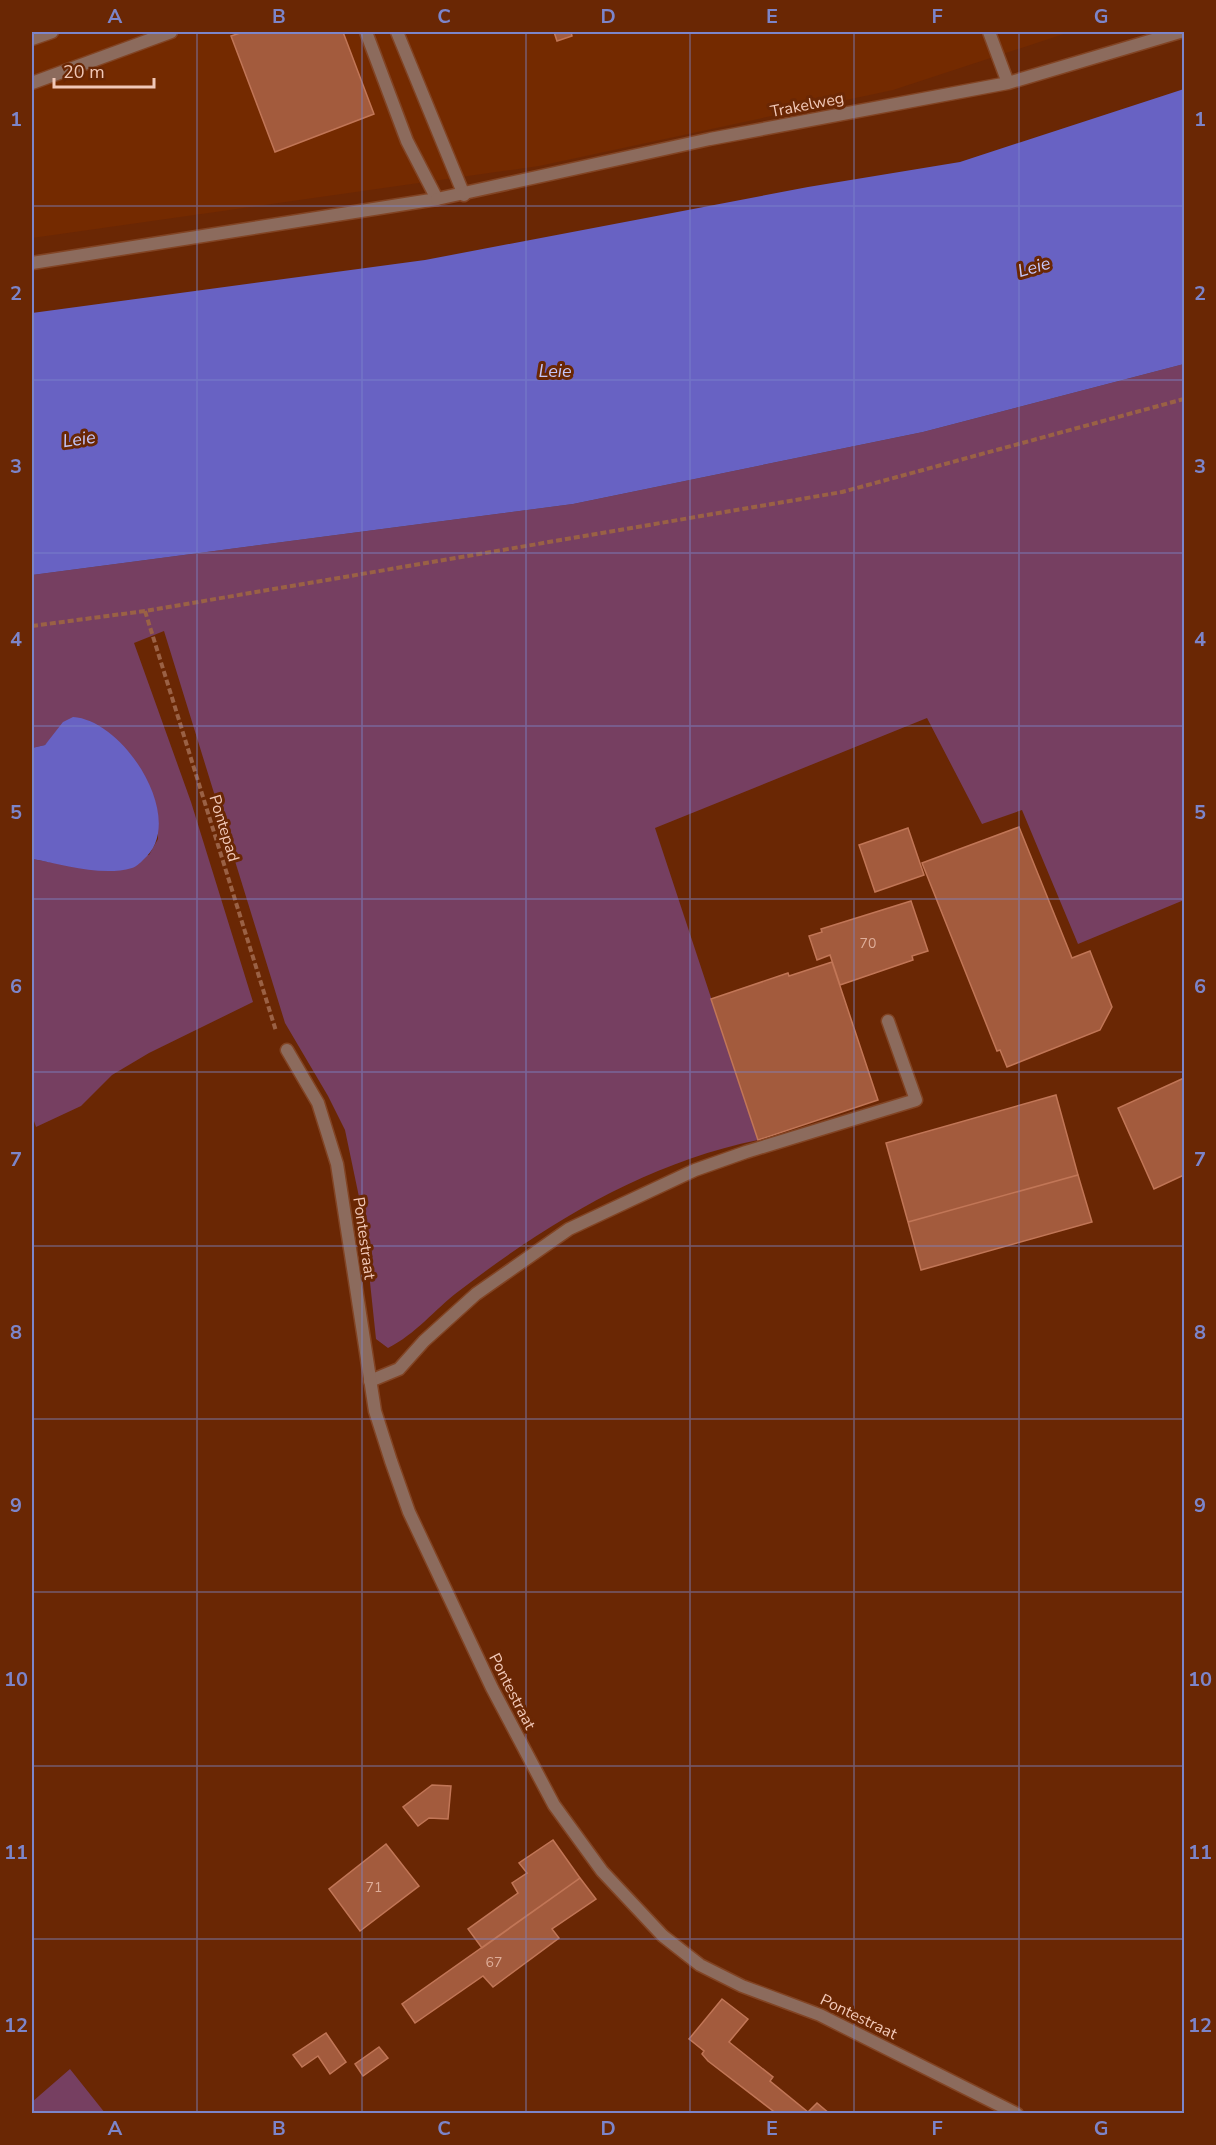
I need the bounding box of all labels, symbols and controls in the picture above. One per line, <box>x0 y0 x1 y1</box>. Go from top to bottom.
text: A <box>108 3 123 30</box>
text: B <box>272 3 286 30</box>
text: C <box>437 3 451 30</box>
text: D <box>600 3 616 30</box>
text: E <box>766 3 778 30</box>
text: F <box>931 3 943 30</box>
text: G <box>1094 3 1108 30</box>
scale bar <box>54 51 154 89</box>
text: 20 m <box>63 60 105 84</box>
street label: Trakelweg <box>768 87 846 123</box>
text: 1 <box>10 106 22 133</box>
text: 1 <box>1194 106 1206 133</box>
water label: Leie <box>1015 251 1054 283</box>
text: 2 <box>10 280 22 307</box>
text: 2 <box>1194 280 1206 307</box>
water label: Leie <box>538 359 572 383</box>
water label: Leie <box>61 425 97 453</box>
text: 3 <box>10 453 22 480</box>
text: 3 <box>1194 453 1206 480</box>
text: 4 <box>10 626 22 653</box>
text: 4 <box>1194 626 1206 653</box>
street label: Pontepad <box>203 792 245 864</box>
text: 5 <box>10 799 22 826</box>
text: 5 <box>1194 799 1206 826</box>
house number: 70 <box>860 934 876 953</box>
text: 6 <box>10 973 22 1000</box>
text: 6 <box>1194 973 1206 1000</box>
text: 7 <box>10 1146 22 1173</box>
text: 7 <box>1194 1146 1206 1173</box>
street label: Pontestraat <box>347 1195 381 1281</box>
text: 8 <box>10 1319 22 1346</box>
text: 8 <box>1194 1319 1206 1346</box>
text: 9 <box>10 1492 22 1519</box>
text: 9 <box>1194 1492 1206 1519</box>
street label: Pontestraat <box>483 1649 541 1734</box>
text: 10 <box>4 1666 28 1693</box>
text: 10 <box>1188 1666 1212 1693</box>
text: 11 <box>4 1839 28 1866</box>
text: 11 <box>1188 1839 1212 1866</box>
house number: 71 <box>366 1878 382 1897</box>
house number: 67 <box>486 1953 502 1972</box>
street label: Pontestraat <box>816 1989 901 2045</box>
text: 12 <box>4 2012 28 2039</box>
text: 12 <box>1188 2012 1212 2039</box>
text: A <box>108 2115 123 2142</box>
text: B <box>272 2115 286 2142</box>
text: C <box>437 2115 451 2142</box>
text: D <box>600 2115 616 2142</box>
text: E <box>766 2115 778 2142</box>
text: F <box>931 2115 943 2142</box>
text: G <box>1094 2115 1108 2142</box>

